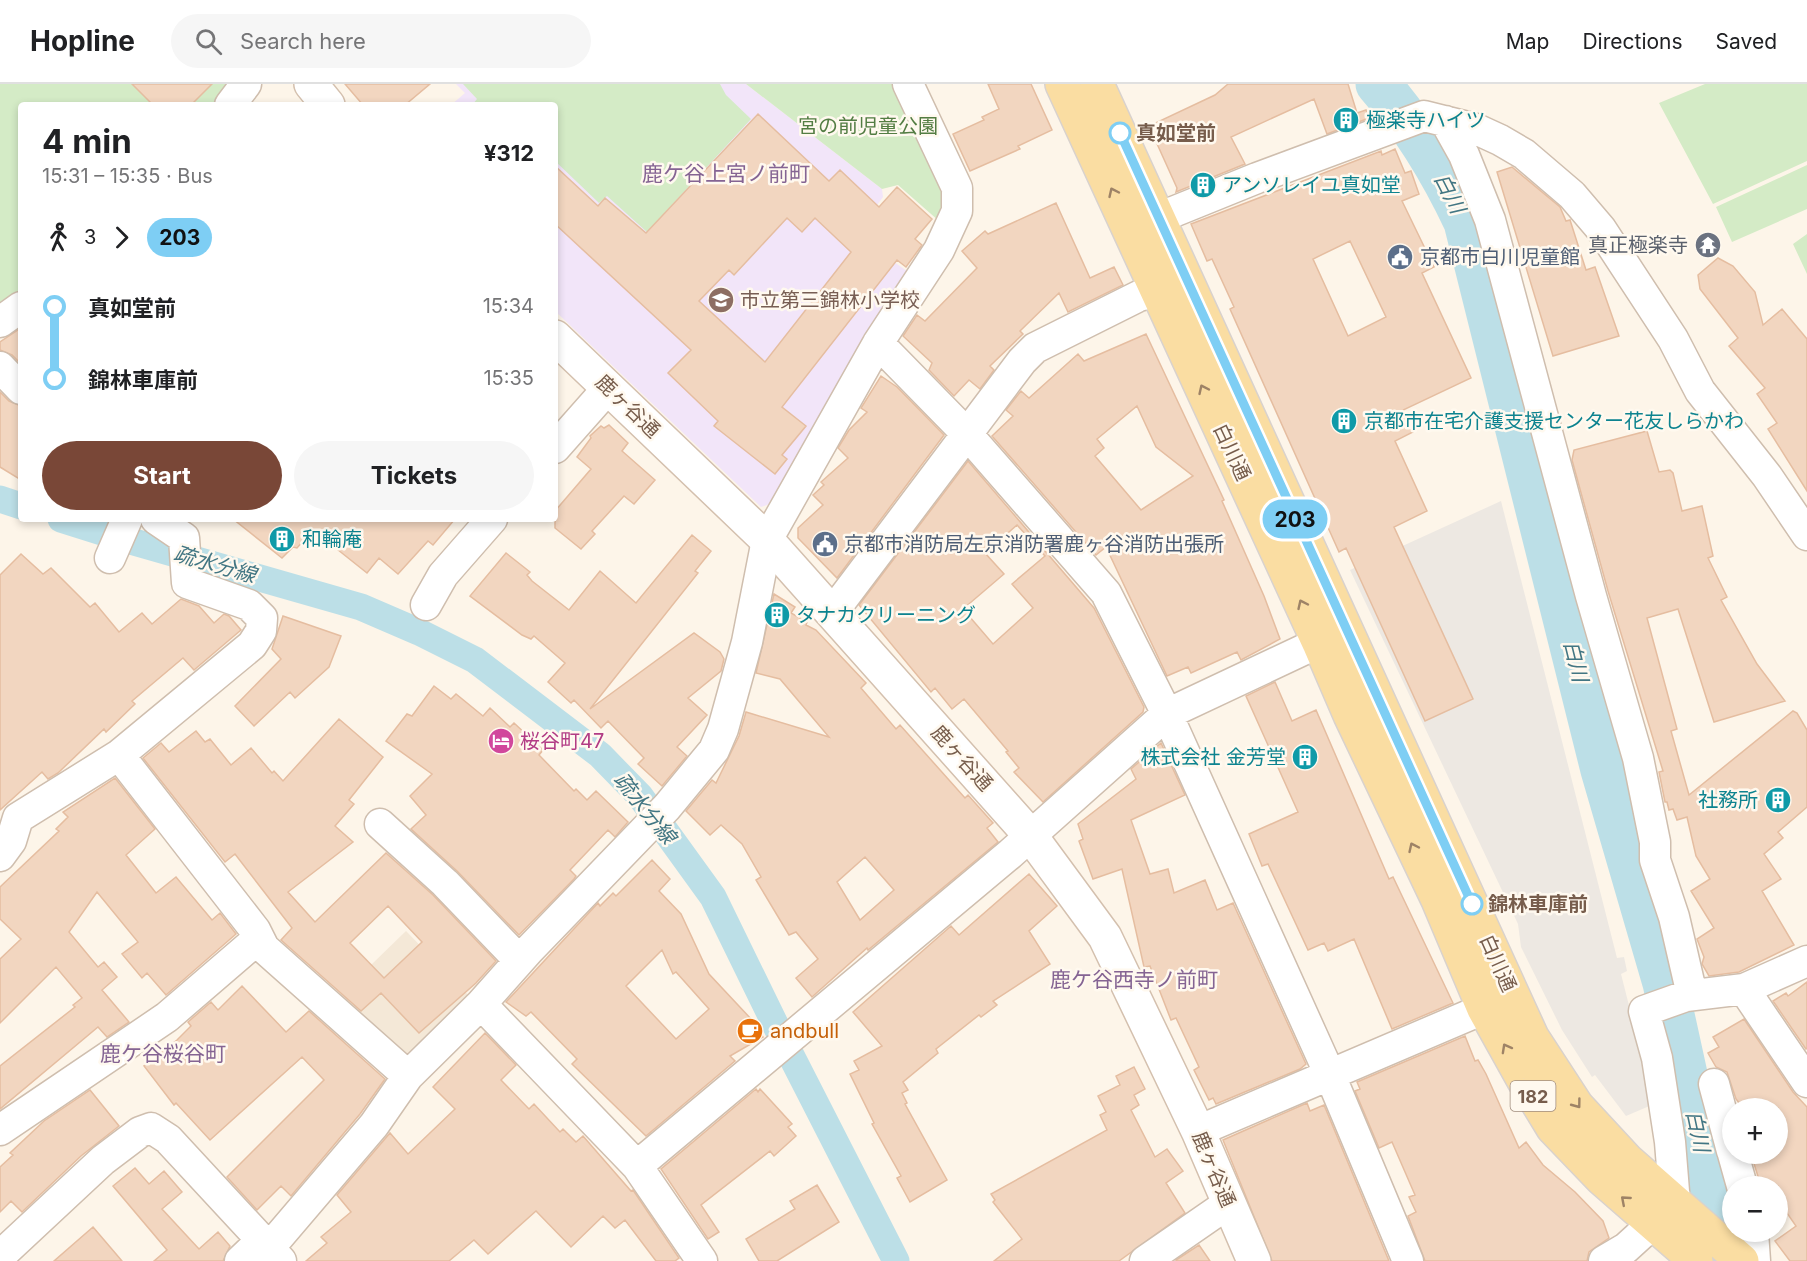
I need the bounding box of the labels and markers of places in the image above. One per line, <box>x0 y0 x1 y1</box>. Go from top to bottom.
building icon: 極楽寺ハイツ <box>1331 105 1361 135</box>
place label: 極楽寺ハイツ <box>1366 108 1486 132</box>
place label: 真如堂前 <box>1136 121 1216 145</box>
marker: 真如堂前 <box>1109 122 1131 144</box>
building icon: アンソレイユ真如堂 <box>1188 170 1218 200</box>
place label: アンソレイユ真如堂 <box>1222 173 1401 197</box>
temple icon: 真正極楽寺 <box>1693 230 1723 260</box>
place label: 真正極楽寺 <box>1588 233 1688 257</box>
public building icon: 京都市白川児童館 <box>1385 242 1415 272</box>
place label: 京都市白川児童館 <box>1420 245 1580 269</box>
school or university icon: 市立第三錦林小学校 <box>706 285 736 315</box>
place label: 市立第三錦林小学校 <box>740 288 920 312</box>
building icon: 京都市在宅介護支援センター花友しらかわ <box>1329 406 1359 436</box>
place label: 京都市在宅介護支援センター花友しらかわ <box>1364 409 1744 433</box>
building icon: 和輪庵 <box>267 524 297 554</box>
place label: 和輪庵 <box>302 527 362 551</box>
public building icon: 京都市消防局左京消防署鹿ヶ谷消防出張所 <box>810 529 840 559</box>
place label: 京都市消防局左京消防署鹿ヶ谷消防出張所 <box>844 532 1224 556</box>
building icon: タナカクリーニング <box>762 600 792 630</box>
place label: タナカクリーニング <box>796 603 976 627</box>
hotel icon: 桜谷町47 <box>486 726 516 756</box>
place label: 桜谷町47 <box>520 729 604 753</box>
building icon: 株式会社 金芳堂 <box>1290 742 1320 772</box>
place label: 株式会社 金芳堂 <box>1140 745 1286 769</box>
building icon: 社務所 <box>1763 785 1793 815</box>
place label: 社務所 <box>1698 788 1758 812</box>
place label: 錦林車庫前 <box>1488 892 1588 916</box>
marker: 錦林車庫前 <box>1461 893 1483 915</box>
cafe icon: andbull <box>735 1016 765 1046</box>
place label: andbull <box>770 1019 839 1043</box>

